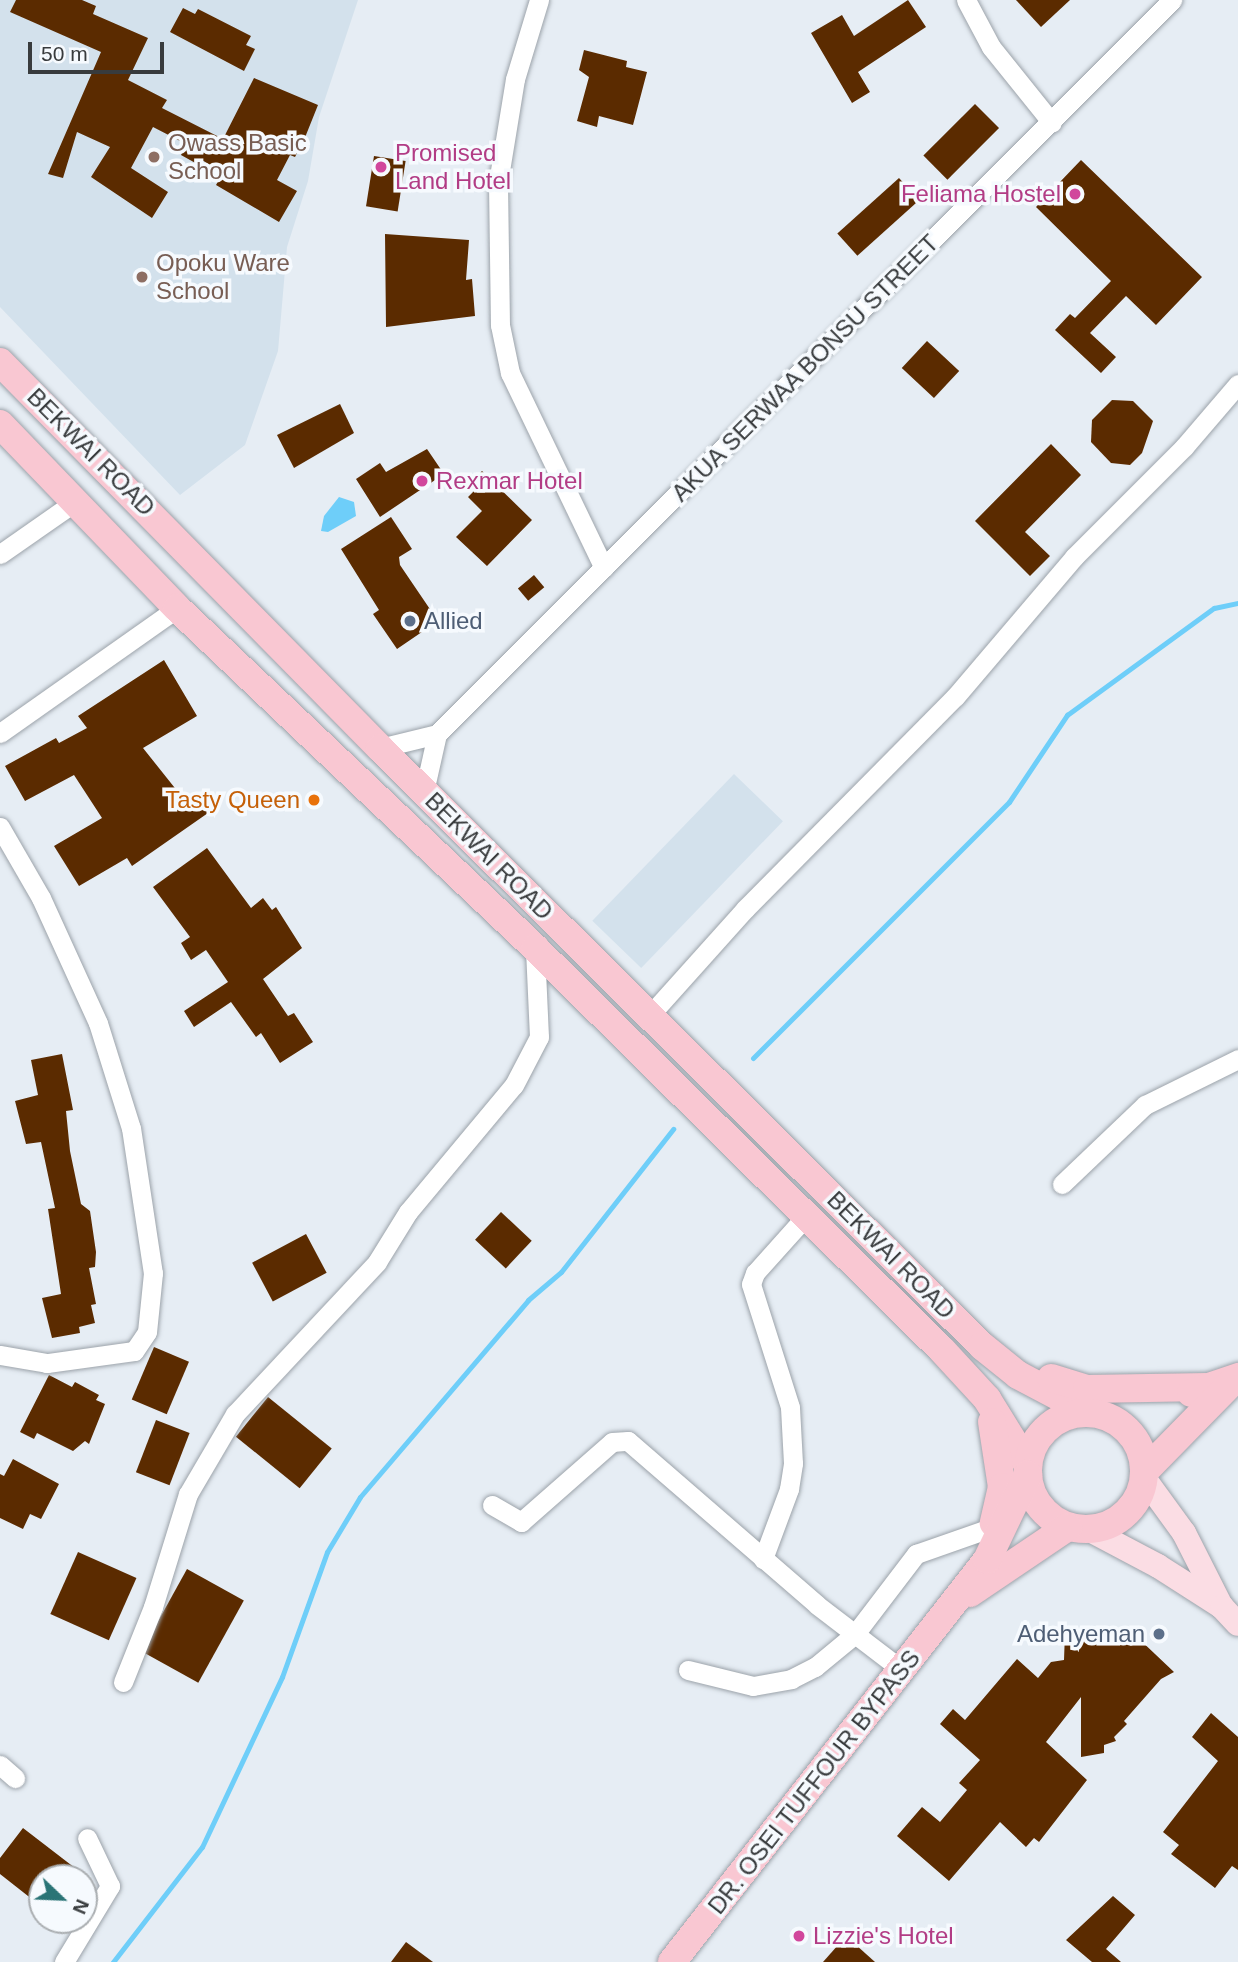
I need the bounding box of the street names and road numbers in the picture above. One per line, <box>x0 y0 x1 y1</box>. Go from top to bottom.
street label: AKUA SERWAA BONSU STREET <box>665 228 945 508</box>
street label: BEKWAI ROAD <box>21 382 161 522</box>
street label: BEKWAI ROAD <box>419 786 559 926</box>
street label: BEKWAI ROAD <box>821 1185 961 1325</box>
street label: DR. OSEI TUFFOUR BYPASS <box>702 1644 926 1920</box>

